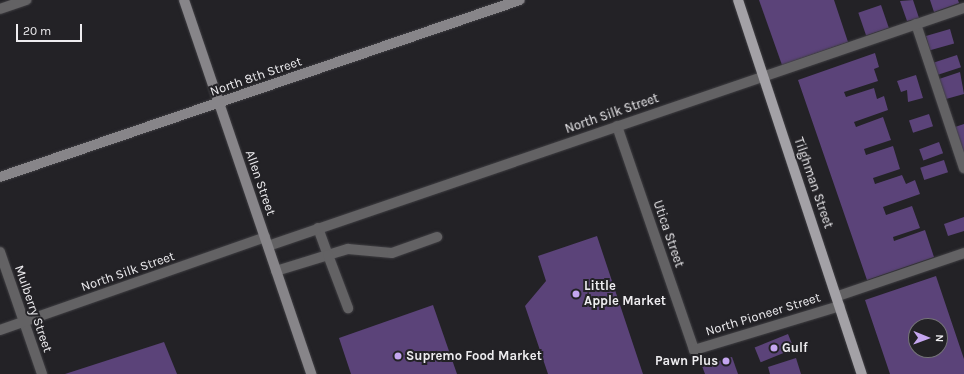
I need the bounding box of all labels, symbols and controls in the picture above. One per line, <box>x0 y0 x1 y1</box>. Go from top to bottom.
scale bar <box>18 16 84 42</box>
text: 20 m <box>23 24 51 38</box>
street label: North 8th Street <box>208 54 304 100</box>
street label: North Silk Street <box>563 91 661 137</box>
street label: Tilghman Street <box>790 135 836 231</box>
street label: Allen Street <box>242 148 278 218</box>
street label: Utica Street <box>649 198 687 270</box>
street label: North Silk Street <box>79 249 177 295</box>
street label: Mulberry Street <box>11 263 55 355</box>
place label: Little Apple Market <box>584 279 666 310</box>
marker: Little Apple Market <box>571 289 581 299</box>
street label: North Pioneer Street <box>704 290 822 340</box>
north arrow <box>908 318 948 358</box>
text: N <box>933 334 946 342</box>
place label: Gulf <box>782 340 808 356</box>
marker: Gulf <box>769 343 779 353</box>
place label: Supremo Food Market <box>406 348 542 364</box>
marker: Supremo Food Market <box>393 351 403 361</box>
place label: Pawn Plus <box>655 353 718 369</box>
marker: Pawn Plus <box>721 356 731 366</box>

